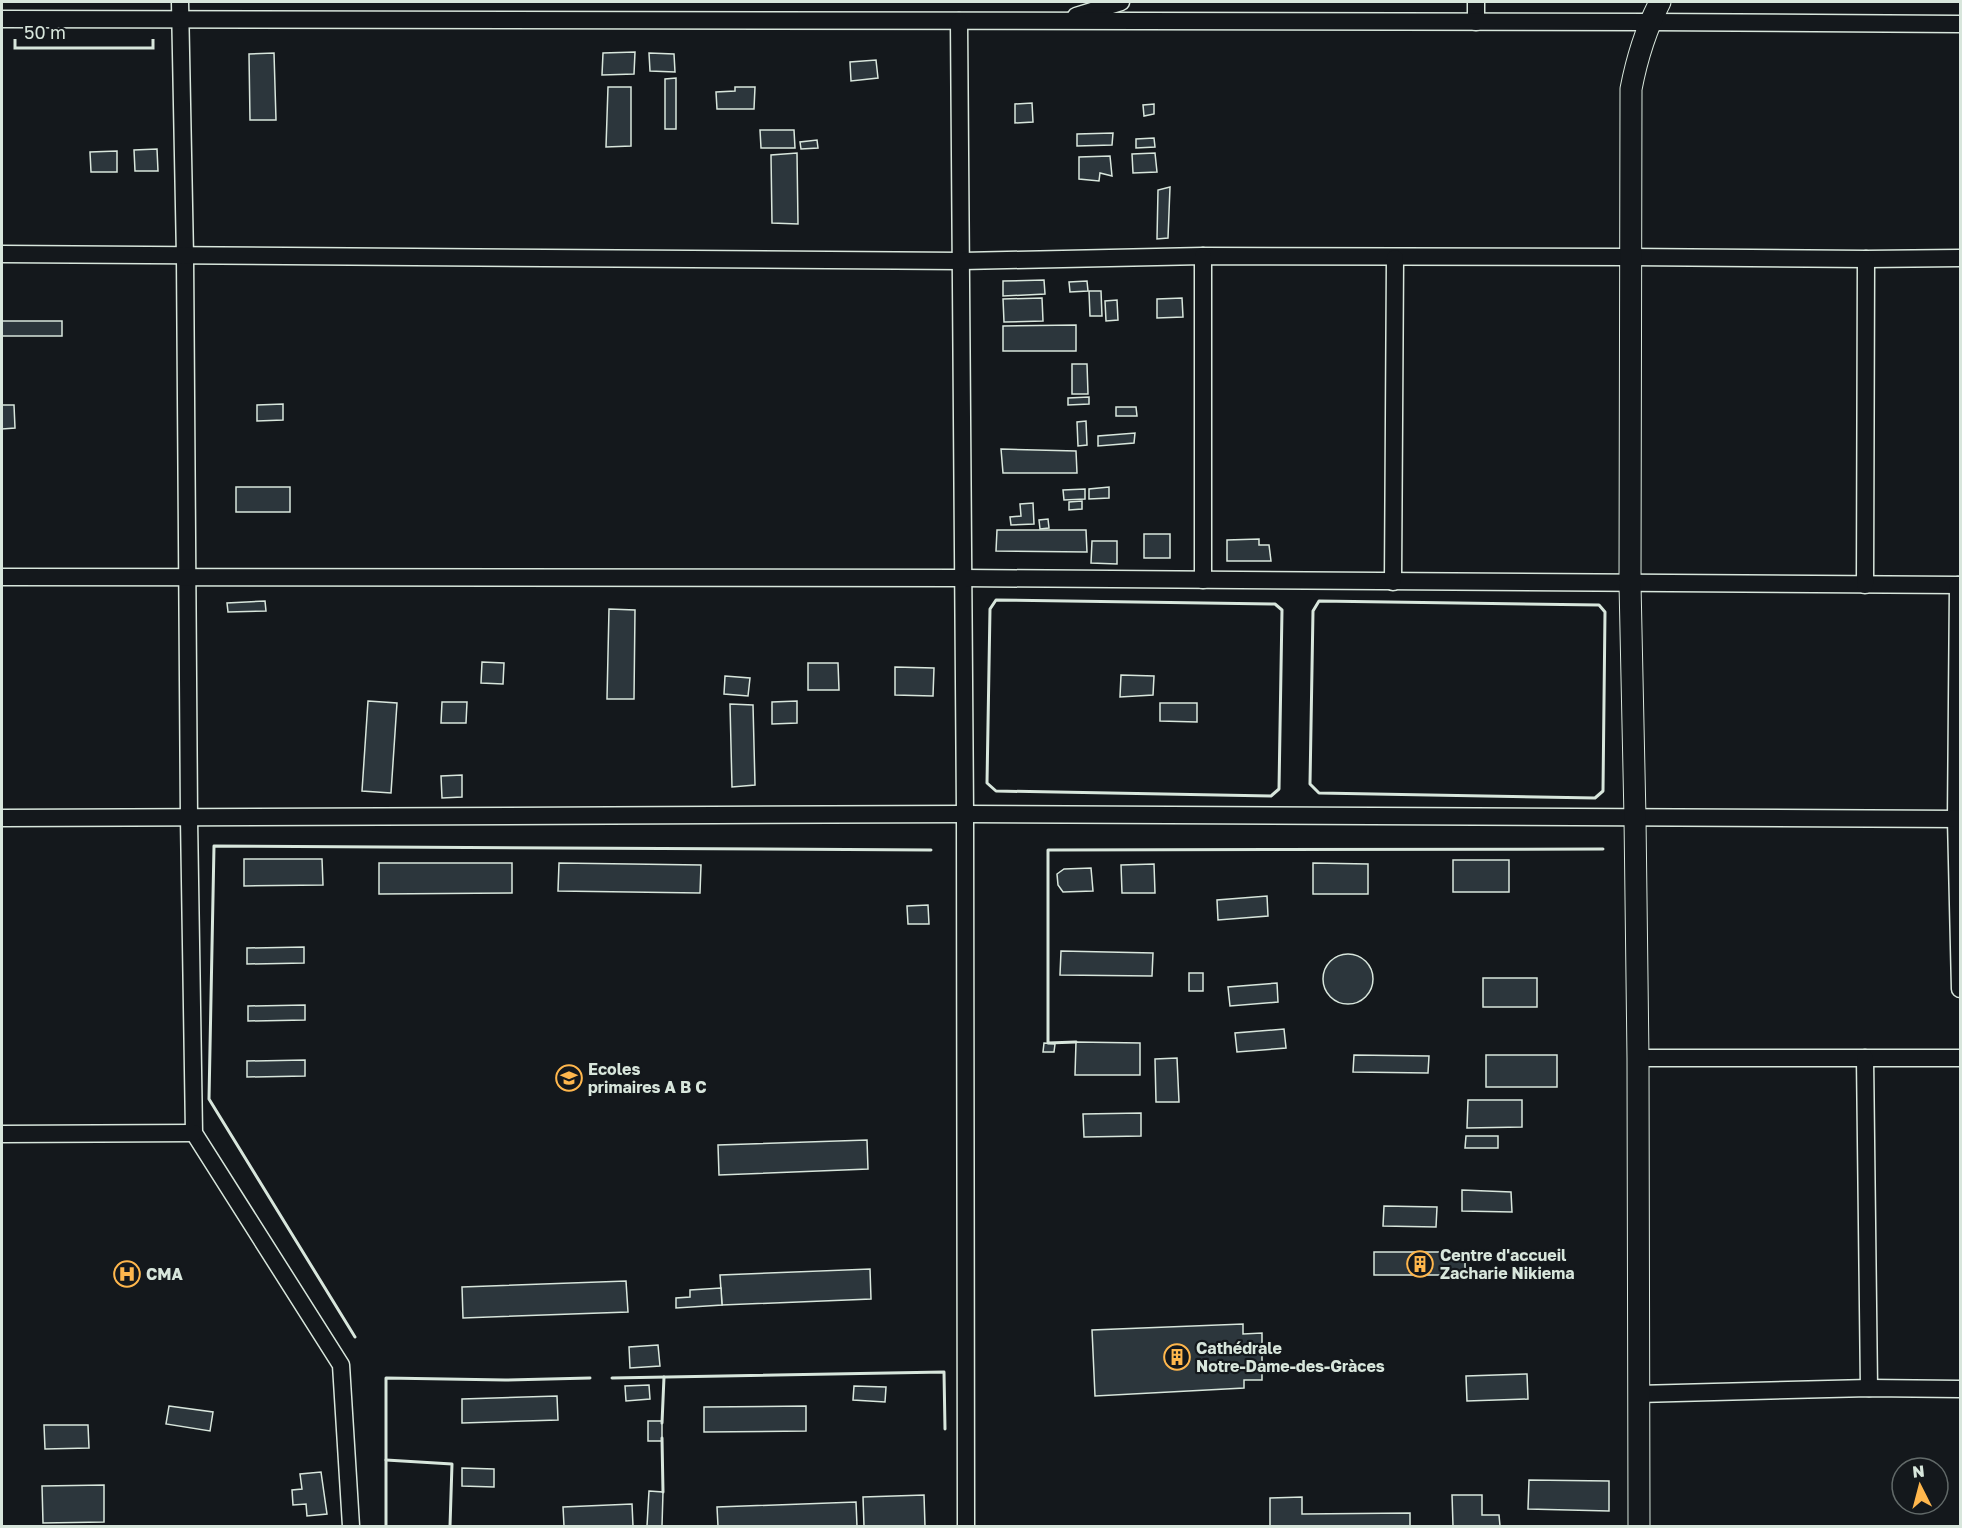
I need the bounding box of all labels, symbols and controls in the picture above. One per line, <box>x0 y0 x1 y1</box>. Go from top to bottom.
scale bar <box>15 12 153 50</box>
text: 50 m <box>24 21 66 43</box>
place label: Ecoles primaires A B C <box>588 1059 707 1097</box>
school or university icon: Ecoles primaires A B C <box>554 1063 584 1093</box>
place label: Centre d'accueil Zacharie Nikiema <box>1440 1245 1575 1283</box>
building icon: Centre d'accueil Zacharie Nikiema <box>1405 1249 1435 1279</box>
hospital icon: CMA <box>112 1259 142 1289</box>
place label: CMA <box>146 1264 184 1284</box>
place label: Cathédrale Notre-Dame-des-Gràces <box>1196 1338 1385 1376</box>
building icon: Cathédrale Notre-Dame-des-Gràces <box>1162 1342 1192 1372</box>
north arrow <box>1890 1456 1950 1516</box>
text: N <box>1911 1461 1926 1482</box>

